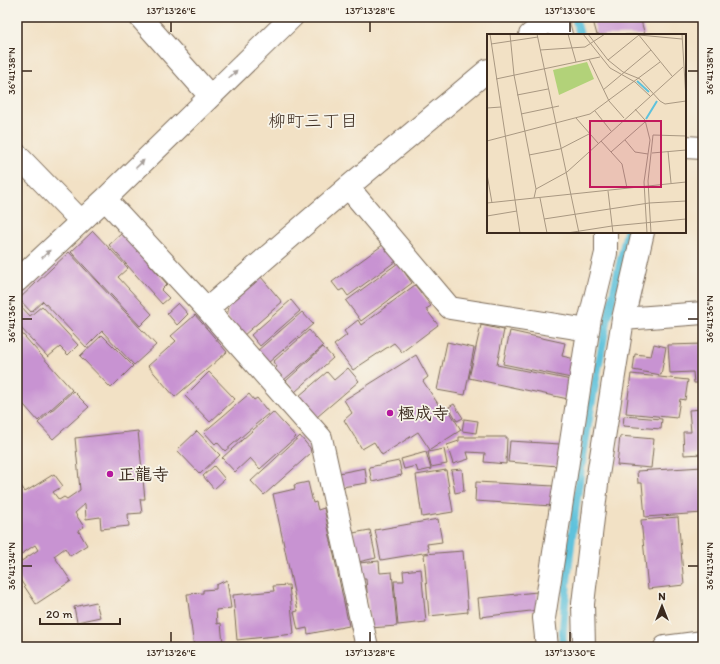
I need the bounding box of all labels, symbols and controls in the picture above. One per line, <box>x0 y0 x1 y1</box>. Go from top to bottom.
text: 137°13'26"E <box>146 4 196 17</box>
text: 137°13'28"E <box>345 4 395 17</box>
text: 137°13'30"E <box>545 4 596 17</box>
inset map <box>487 34 686 233</box>
text: 36°41'38"N <box>5 47 18 95</box>
text: 36°41'38"N <box>703 47 716 95</box>
one-way arrow <box>228 69 238 79</box>
district label: 柳町三丁目 <box>268 110 358 132</box>
one-way arrow <box>135 160 145 169</box>
one-way arrow <box>41 250 50 259</box>
text: 36°41'36"N <box>5 295 18 343</box>
text: 36°41'36"N <box>703 295 716 343</box>
place label: 極成寺 <box>398 403 449 423</box>
marker: 極成寺 <box>385 408 395 418</box>
place label: 正龍寺 <box>118 464 169 484</box>
marker: 正龍寺 <box>105 469 115 479</box>
text: 36°41'34"N <box>5 542 18 590</box>
text: 36°41'34"N <box>703 542 716 590</box>
north arrow <box>642 586 682 626</box>
text: N <box>658 590 666 603</box>
scale bar <box>40 600 120 626</box>
text: 20 m <box>46 607 73 621</box>
text: 137°13'26"E <box>146 646 196 659</box>
text: 137°13'28"E <box>345 646 395 659</box>
text: 137°13'30"E <box>545 646 596 659</box>

